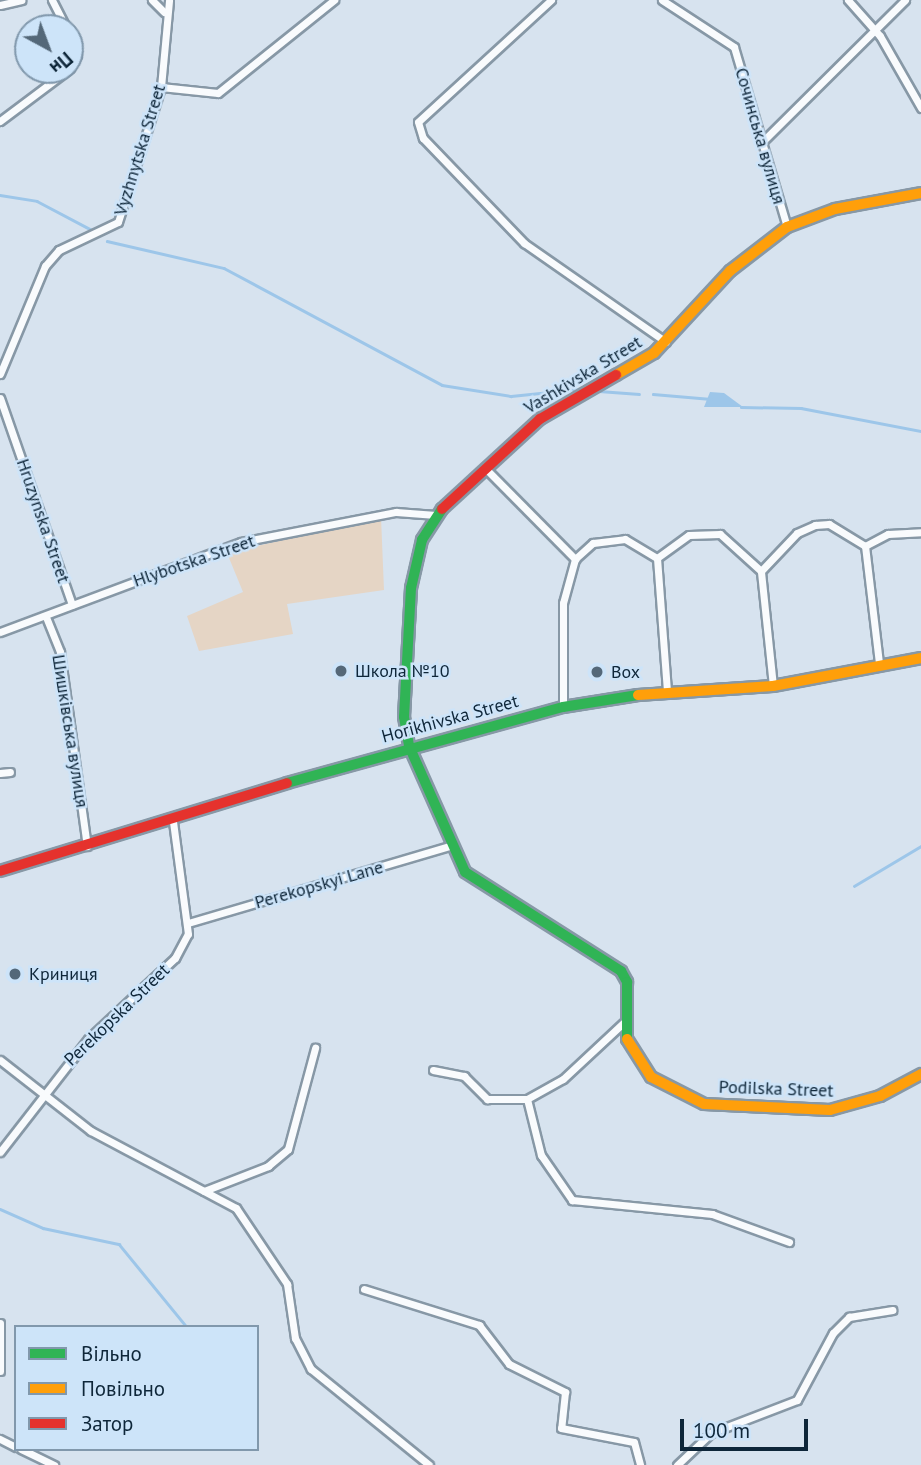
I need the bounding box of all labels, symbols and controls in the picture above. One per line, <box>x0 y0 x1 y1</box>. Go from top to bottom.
north arrow <box>14 14 84 84</box>
text: Пн <box>45 47 78 80</box>
street label: Сочинська вулиця <box>730 65 790 207</box>
street label: Vyzhnytska Street <box>110 82 170 218</box>
street label: Vashkivska Street <box>520 331 646 419</box>
street label: Hruzynska Street <box>12 456 74 586</box>
street label: Hlybotska Street <box>130 530 258 592</box>
street label: Шишківська вулиця <box>47 653 93 809</box>
place label: Школа №10 <box>355 660 450 682</box>
place label: Box <box>611 661 640 683</box>
marker: Школа №10 <box>333 663 349 679</box>
marker: Box <box>589 664 605 680</box>
street label: Horikhivska Street <box>379 690 521 748</box>
street label: Perekopskyi Lane <box>252 856 386 914</box>
street label: Perekopska Street <box>60 959 174 1071</box>
place label: Криниця <box>29 963 98 985</box>
marker: Криниця <box>7 966 23 982</box>
street label: Podilska Street <box>718 1076 834 1102</box>
legend <box>14 1325 259 1451</box>
text: Вільно <box>81 1340 142 1367</box>
text: Повільно <box>81 1375 165 1402</box>
scale bar <box>683 1406 811 1450</box>
text: Затор <box>81 1410 133 1437</box>
text: 100 m <box>693 1417 750 1444</box>

